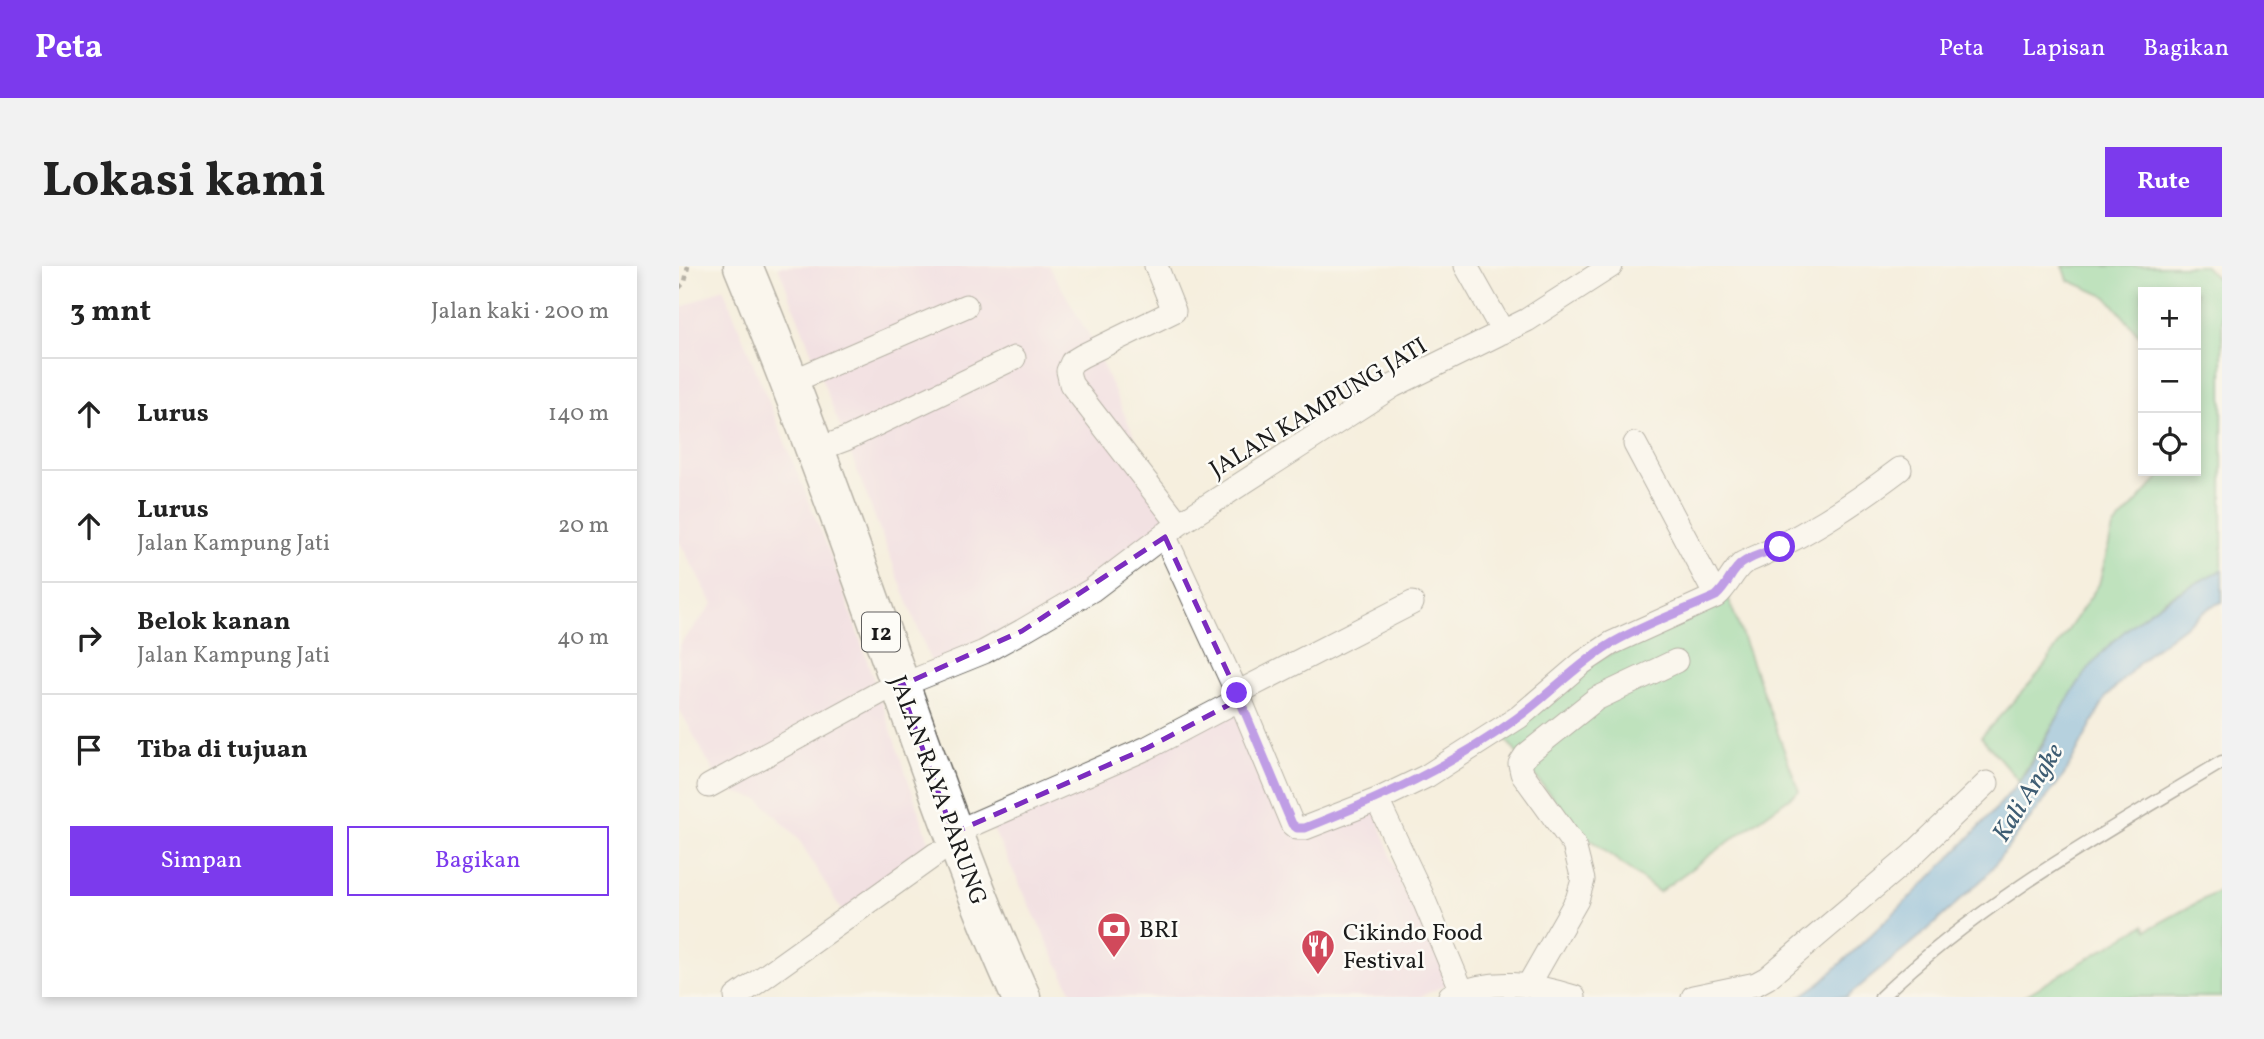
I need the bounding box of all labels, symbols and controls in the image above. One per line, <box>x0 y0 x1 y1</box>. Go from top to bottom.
text: Peta <box>35 26 103 72</box>
text: Peta <box>1939 32 1984 66</box>
text: Lapisan <box>2022 32 2105 66</box>
text: Bagikan <box>2143 32 2229 66</box>
button: Rute <box>2105 147 2222 217</box>
text: Lokasi kami <box>42 148 326 217</box>
map controls <box>2138 287 2201 476</box>
button: + <box>2138 287 2201 350</box>
text: 3 mnt <box>70 291 151 333</box>
text: Jalan kaki · 200 m <box>431 296 609 328</box>
street label: JALAN KAMPUNG JATI <box>1204 330 1434 487</box>
button: − <box>2138 350 2201 413</box>
icon: ahead <box>70 395 108 433</box>
text: Lurus <box>137 396 209 432</box>
text: 140 m <box>548 398 609 430</box>
button: locate <box>2138 413 2201 476</box>
text: Lurus <box>137 492 209 528</box>
icon: ahead <box>70 507 108 545</box>
text: 20 m <box>558 510 609 542</box>
text: Jalan Kampung Jati <box>137 528 330 560</box>
route start <box>1764 531 1795 562</box>
text: Belok kanan <box>137 604 291 640</box>
road number: 12 <box>862 612 900 652</box>
icon: right <box>70 619 108 657</box>
text: 40 m <box>557 622 609 654</box>
text: Jalan Kampung Jati <box>137 640 330 672</box>
street label: JALAN RAYA PARUNG <box>880 671 994 910</box>
route end <box>1221 677 1252 708</box>
icon: arrive <box>70 731 108 769</box>
text: Tiba di tujuan <box>137 732 308 768</box>
water label: Kali Angke <box>1984 737 2073 849</box>
button: Simpan <box>70 826 333 896</box>
button: Bagikan <box>347 826 609 896</box>
bank icon: BRI <box>1095 910 1133 959</box>
place label: BRI <box>1139 914 1179 948</box>
place label: Cikindo Food Festival <box>1343 917 1483 979</box>
restaurant icon: Cikindo Food Festival <box>1299 927 1337 976</box>

